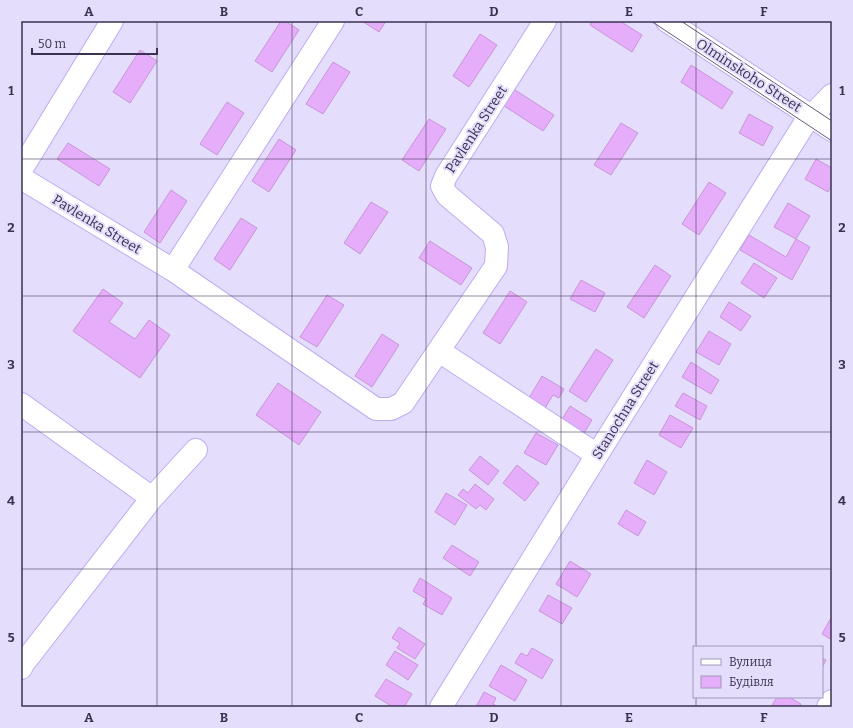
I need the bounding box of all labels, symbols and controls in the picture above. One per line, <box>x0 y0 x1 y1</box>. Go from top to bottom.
text: A <box>84 4 94 19</box>
text: B <box>220 4 228 19</box>
text: C <box>355 4 363 19</box>
text: D <box>489 4 499 19</box>
text: E <box>625 4 633 19</box>
text: F <box>760 4 768 19</box>
scale bar <box>32 30 157 56</box>
street label: Olminskoho Street <box>693 35 805 116</box>
text: 50 m <box>38 37 67 51</box>
street label: Pavlenka Street <box>442 82 511 176</box>
text: 1 <box>8 83 14 98</box>
text: 1 <box>839 83 845 98</box>
street label: Pavlenka Street <box>49 191 144 258</box>
text: 2 <box>7 220 15 235</box>
text: 2 <box>838 220 846 235</box>
text: 3 <box>7 357 15 372</box>
text: 3 <box>838 357 846 372</box>
street label: Stanochna Street <box>588 358 662 462</box>
text: 4 <box>7 493 15 508</box>
text: 4 <box>838 493 846 508</box>
text: 5 <box>7 630 15 645</box>
text: 5 <box>838 630 846 645</box>
legend <box>693 646 823 698</box>
text: Вулиця <box>729 655 772 669</box>
text: Будівля <box>729 675 774 689</box>
text: A <box>84 710 94 725</box>
text: B <box>220 710 228 725</box>
text: C <box>355 710 363 725</box>
text: D <box>489 710 499 725</box>
text: E <box>625 710 633 725</box>
text: F <box>760 710 768 725</box>

